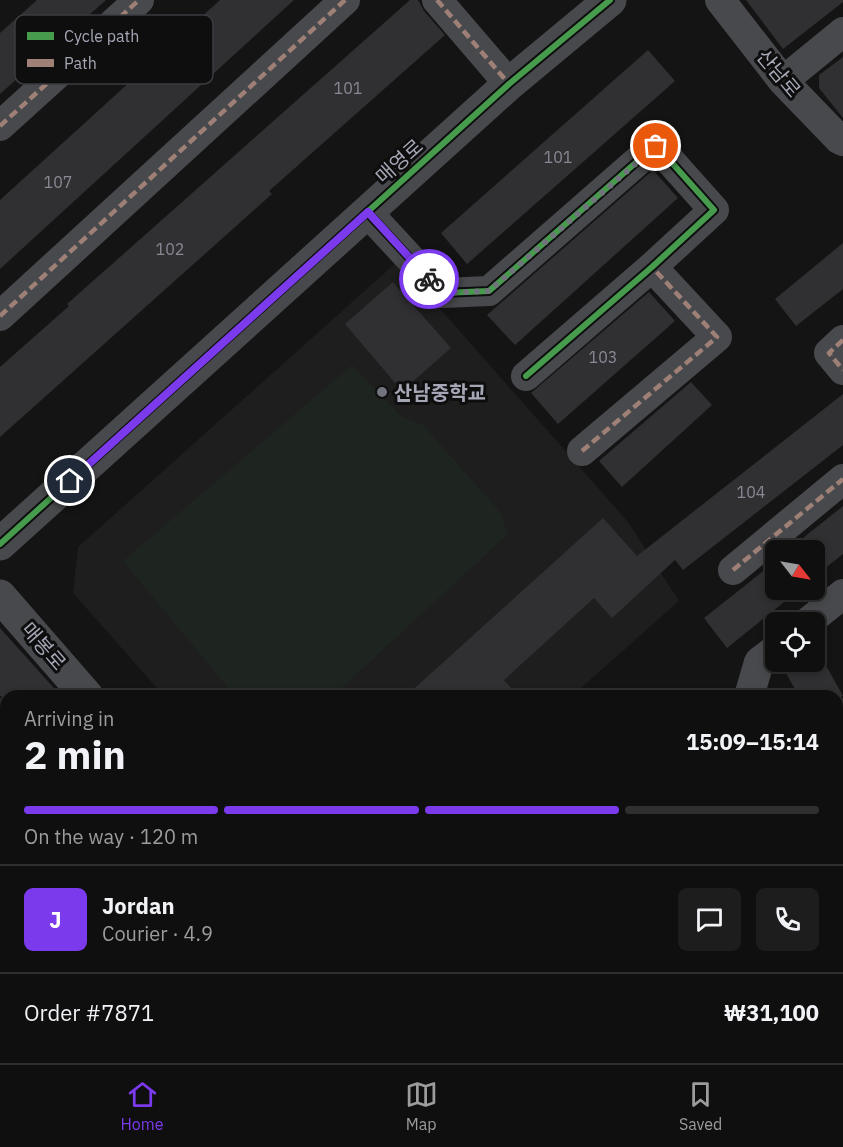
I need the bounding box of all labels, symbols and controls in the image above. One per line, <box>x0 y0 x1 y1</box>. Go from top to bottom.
legend <box>15 15 213 84</box>
text: Cycle path <box>64 26 139 46</box>
street label: 산남로 <box>751 43 807 103</box>
text: Path <box>64 53 97 73</box>
house number: 101 <box>334 78 362 98</box>
pin <box>630 120 681 171</box>
icon: bag <box>639 129 672 162</box>
street label: 매영로 <box>369 132 429 190</box>
house number: 101 <box>544 147 572 167</box>
house number: 107 <box>44 172 72 192</box>
house number: 102 <box>156 239 184 259</box>
courier <box>399 249 459 309</box>
icon: bike <box>413 263 446 296</box>
house number: 103 <box>589 347 617 367</box>
place label: 산남중학교 <box>394 379 486 406</box>
marker: 산남중학교 <box>375 385 389 399</box>
pin <box>44 455 95 506</box>
icon: home <box>53 464 86 497</box>
house number: 104 <box>737 482 765 502</box>
north arrow <box>765 540 825 600</box>
map controls <box>765 540 825 672</box>
button: locate <box>765 612 825 672</box>
street label: 매봉로 <box>16 616 72 676</box>
text: Arriving in <box>24 705 114 732</box>
text: 15:09–15:14 <box>686 727 819 756</box>
text: 2 min <box>24 729 126 780</box>
text: On the way · 120 m <box>24 823 198 850</box>
button: chat <box>678 888 741 951</box>
button: phone <box>756 888 819 951</box>
text: Jordan <box>102 891 175 920</box>
text: J <box>49 905 62 934</box>
text: Courier · 4.9 <box>102 920 213 947</box>
text: Order #7871 <box>24 998 154 1027</box>
text: ₩31,100 <box>724 998 819 1027</box>
tab: Home <box>121 1078 164 1134</box>
tab: Map <box>405 1078 438 1134</box>
tab: Saved <box>679 1078 722 1134</box>

